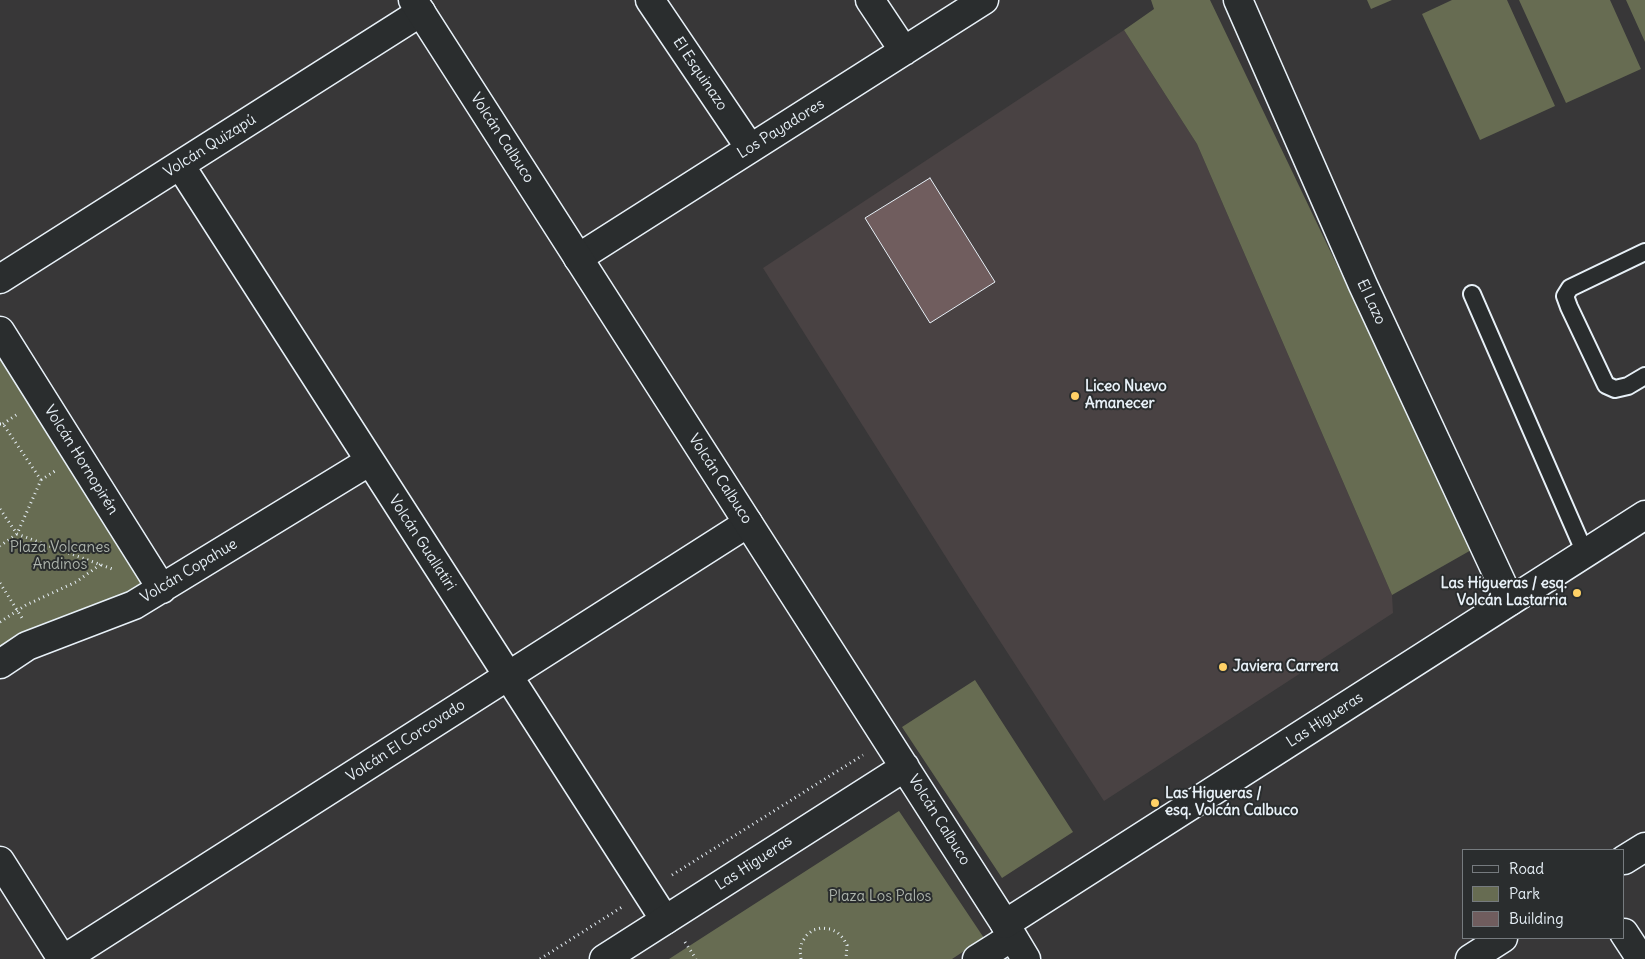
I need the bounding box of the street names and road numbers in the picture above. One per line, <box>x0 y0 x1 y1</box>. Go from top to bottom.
street label: El Esquinazo <box>669 34 731 114</box>
street label: Volcán Calbuco <box>466 90 538 186</box>
street label: Los Payadores <box>734 95 828 163</box>
street label: Volcán Quizapú <box>161 110 259 182</box>
street label: El Lazo <box>1353 277 1389 327</box>
street label: Volcán Hornopirén <box>40 402 122 518</box>
street label: Volcán Calbuco <box>684 431 756 527</box>
street label: Volcán Guallatiri <box>384 492 460 594</box>
street label: Volcán Copahue <box>137 535 241 607</box>
street label: Las Higueras <box>1283 689 1367 751</box>
street label: Volcán El Corcovado <box>343 696 469 786</box>
street label: Volcán Calbuco <box>904 771 974 869</box>
street label: Las Higueras <box>712 832 796 894</box>

